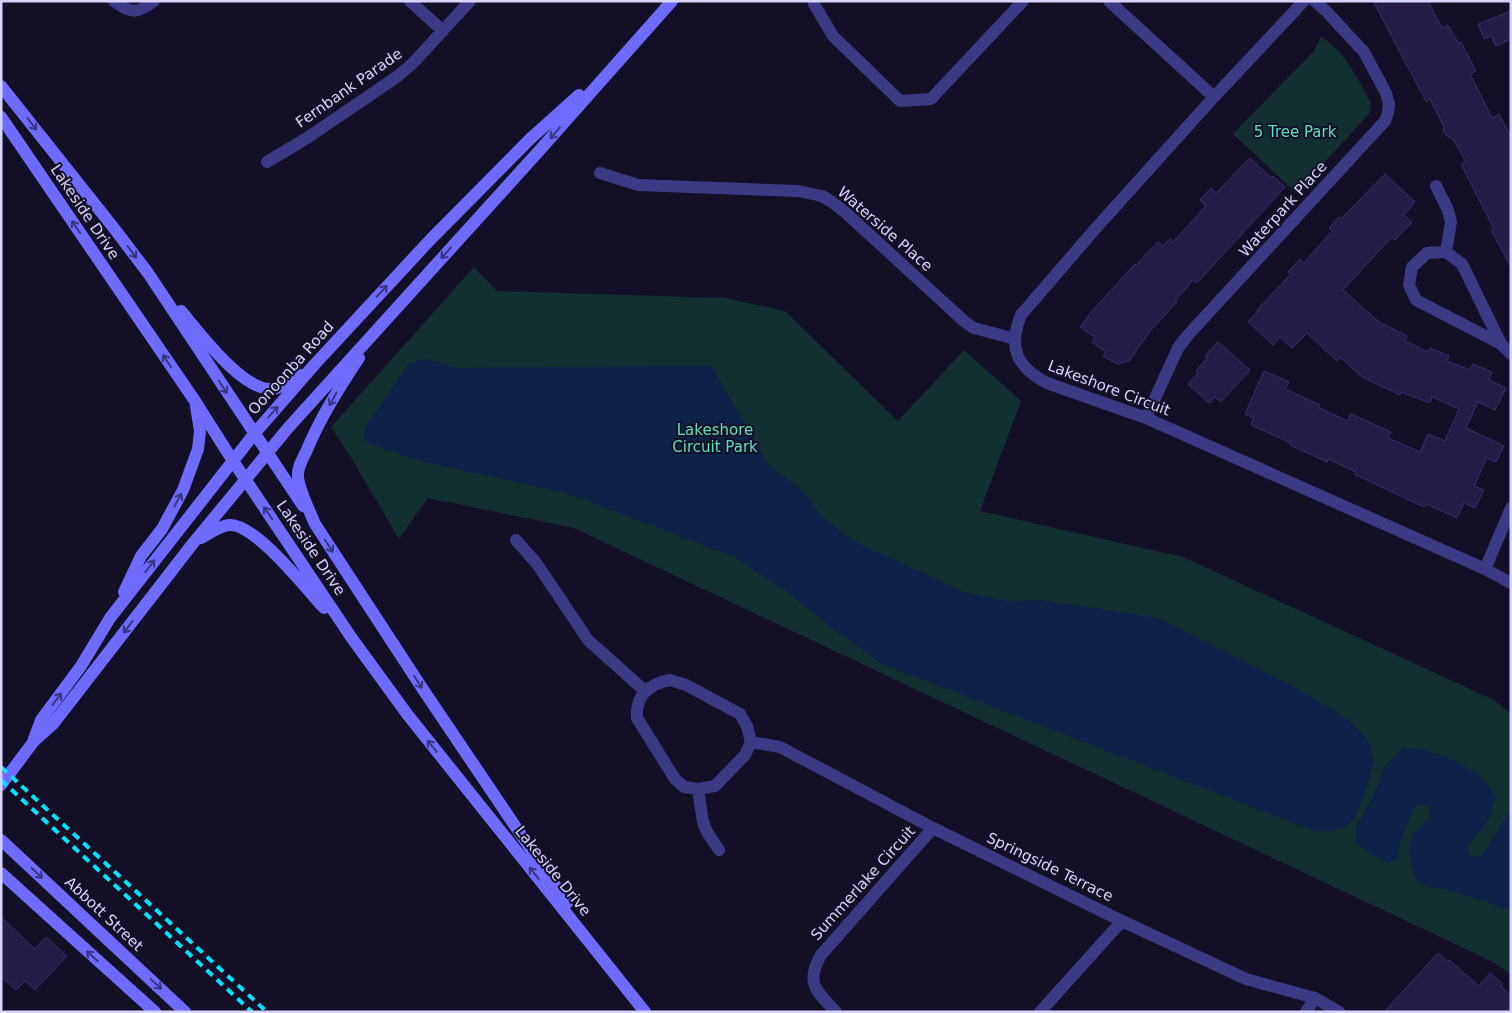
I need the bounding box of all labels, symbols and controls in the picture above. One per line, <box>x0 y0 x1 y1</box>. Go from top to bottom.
street label: Fernbank Parade <box>292 45 406 131</box>
one-way arrow <box>26 117 37 130</box>
park label: 5 Tree Park <box>1254 123 1337 141</box>
one-way arrow <box>549 126 561 139</box>
street label: Waterpark Place <box>1235 157 1331 261</box>
street label: Lakeside Drive <box>47 161 123 263</box>
street label: Waterside Place <box>834 183 936 275</box>
one-way arrow <box>71 220 81 234</box>
one-way arrow <box>126 245 137 258</box>
one-way arrow <box>440 247 452 259</box>
one-way arrow <box>376 285 388 298</box>
street label: Oonoonba Road <box>244 318 338 418</box>
one-way arrow <box>162 354 172 368</box>
street label: Lakeshore Circuit <box>1045 356 1173 420</box>
one-way arrow <box>217 380 228 394</box>
one-way arrow <box>327 391 337 406</box>
one-way arrow <box>267 405 279 418</box>
park label: Lakeshore Circuit Park <box>672 421 758 456</box>
one-way arrow <box>173 492 183 507</box>
street label: Lakeside Drive <box>273 497 349 599</box>
one-way arrow <box>263 506 273 520</box>
one-way arrow <box>324 539 334 553</box>
one-way arrow <box>145 560 156 573</box>
one-way arrow <box>123 620 133 634</box>
one-way arrow <box>413 675 423 689</box>
one-way arrow <box>52 692 62 706</box>
one-way arrow <box>427 740 438 753</box>
street label: Lakeside Drive <box>511 822 595 920</box>
street label: Summerlake Circuit <box>807 822 919 944</box>
street label: Springside Terrace <box>984 829 1116 905</box>
one-way arrow <box>30 867 43 879</box>
one-way arrow <box>528 867 539 880</box>
street label: Abbott Street <box>61 873 147 955</box>
one-way arrow <box>86 950 99 961</box>
one-way arrow <box>149 978 162 990</box>

